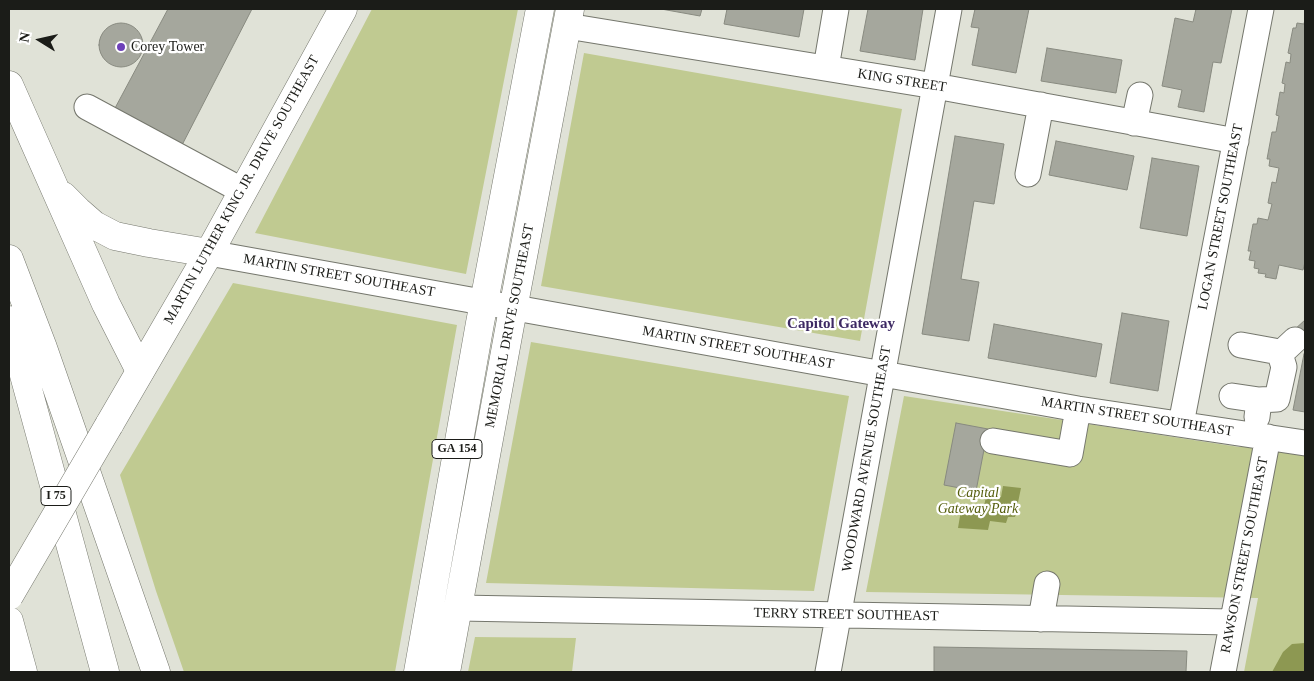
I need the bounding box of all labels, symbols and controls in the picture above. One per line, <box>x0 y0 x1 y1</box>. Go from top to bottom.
north arrow <box>15 15 65 65</box>
text: N <box>16 31 33 44</box>
place label: Corey Tower <box>131 39 204 55</box>
marker: Corey Tower <box>115 41 127 53</box>
street label: MARTIN LUTHER KING JR. DRIVE SOUTHEAST <box>161 53 323 327</box>
street label: KING STREET <box>856 66 948 96</box>
street label: LOGAN STREET SOUTHEAST <box>1195 123 1247 311</box>
street label: MEMORIAL DRIVE SOUTHEAST <box>482 222 538 430</box>
street label: MARTIN STREET SOUTHEAST <box>242 251 436 301</box>
district label: Capitol Gateway <box>787 315 895 333</box>
street label: MARTIN STREET SOUTHEAST <box>641 323 835 373</box>
street label: WOODWARD AVENUE SOUTHEAST <box>839 345 895 573</box>
street label: MARTIN STREET SOUTHEAST <box>1040 393 1234 441</box>
road number: GA 154 <box>432 439 482 458</box>
street label: RAWSON STREET SOUTHEAST <box>1218 455 1272 655</box>
park label: Capital Gateway Park <box>938 485 1018 518</box>
road number: I 75 <box>41 486 71 506</box>
street label: TERRY STREET SOUTHEAST <box>753 605 939 625</box>

